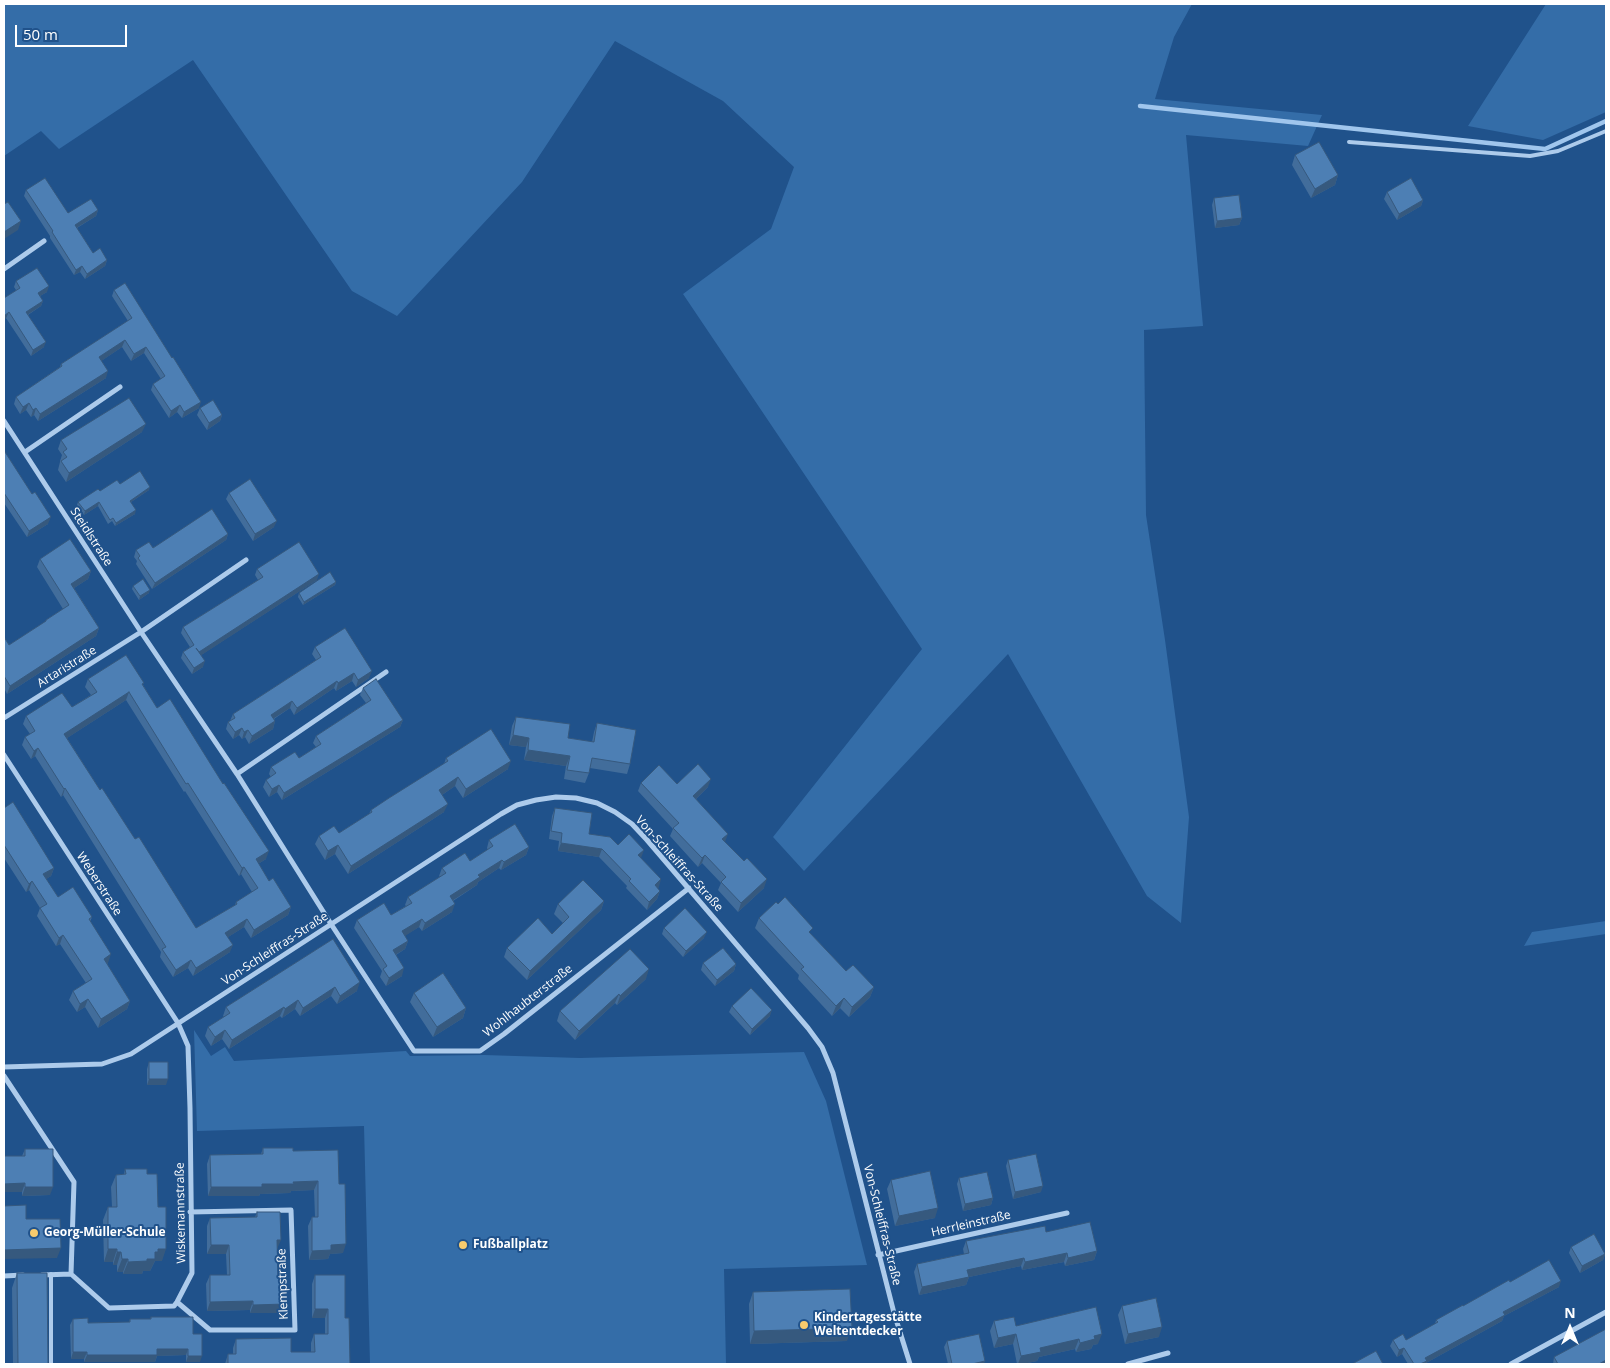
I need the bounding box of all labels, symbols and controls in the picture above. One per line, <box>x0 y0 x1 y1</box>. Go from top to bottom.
scale bar <box>18 15 130 47</box>
text: 50 m <box>23 24 58 44</box>
street label: Steidlstraße <box>67 505 115 569</box>
street label: Artaristraße <box>35 643 99 691</box>
street label: Von-Schleiffras-Straße <box>632 813 726 915</box>
street label: Weberstraße <box>73 850 125 918</box>
street label: Von-Schleiffras-Straße <box>219 909 331 989</box>
street label: Wohlhaubterstraße <box>481 962 575 1040</box>
street label: Wiskemannstraße <box>173 1162 189 1264</box>
street label: Von-Schleiffras-Straße <box>860 1163 904 1287</box>
street label: Herrleinstraße <box>930 1208 1012 1240</box>
place label: Georg-Müller-Schule <box>44 1226 166 1240</box>
marker: Georg-Müller-Schule <box>28 1227 40 1239</box>
place label: Fußballplatz <box>473 1238 548 1252</box>
marker: Fußballplatz <box>457 1239 469 1251</box>
street label: Klempstraße <box>275 1248 291 1320</box>
north arrow <box>1545 1303 1595 1353</box>
text: N <box>1564 1303 1576 1322</box>
place label: Kindertagesstätte Weltentdecker <box>814 1311 922 1339</box>
marker: Kindertagesstätte Weltentdecker <box>798 1319 810 1331</box>

